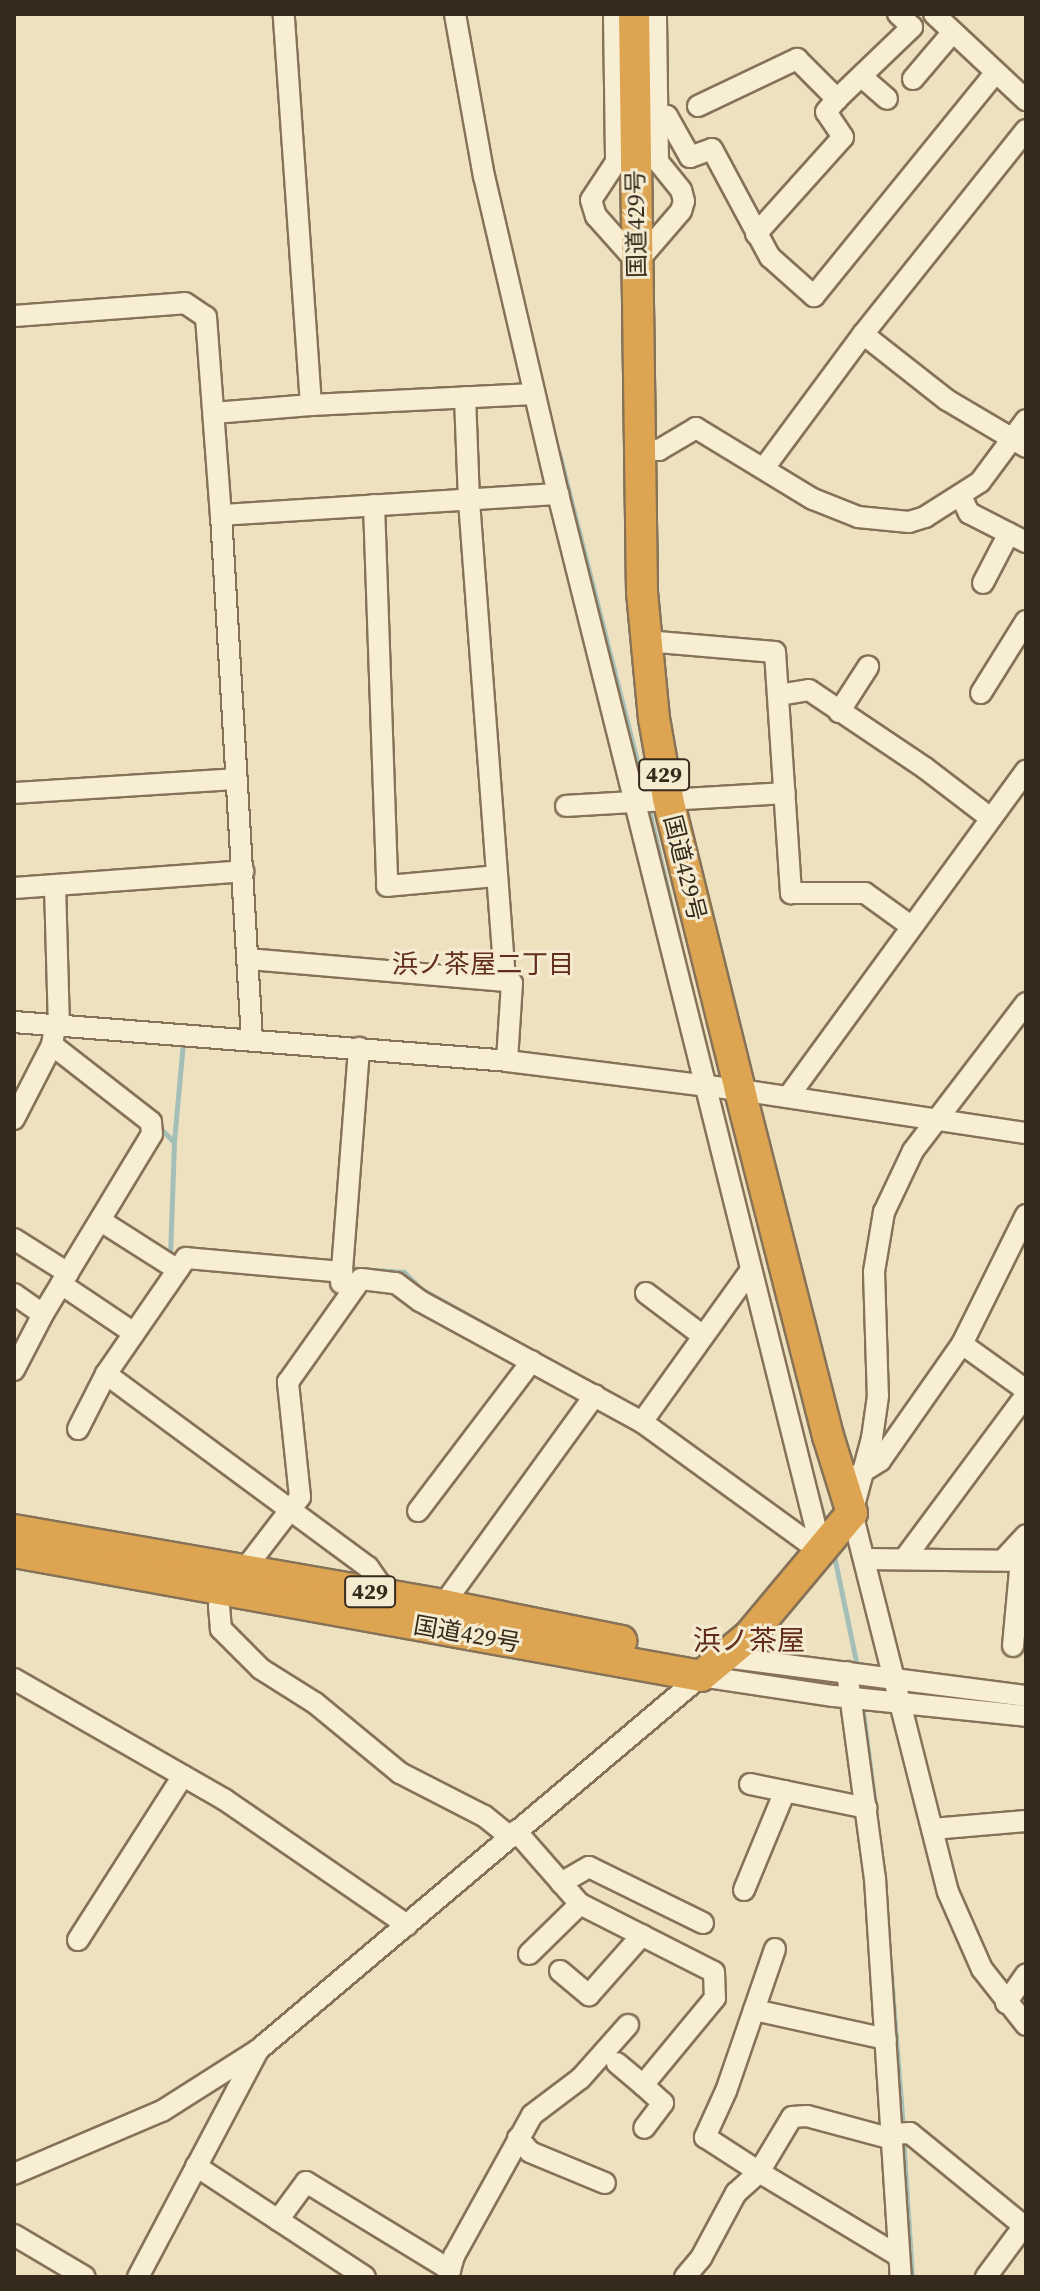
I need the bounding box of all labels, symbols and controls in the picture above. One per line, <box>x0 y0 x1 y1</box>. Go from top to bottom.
street label: 国道429号 <box>621 170 651 278</box>
road number: 429 <box>638 757 690 793</box>
street label: 国道429号 <box>658 812 712 924</box>
district label: 浜ノ茶屋二丁目 <box>392 949 574 981</box>
road number: 429 <box>344 1574 396 1610</box>
street label: 国道429号 <box>411 1610 523 1658</box>
district label: 浜ノ茶屋 <box>693 1623 805 1657</box>

